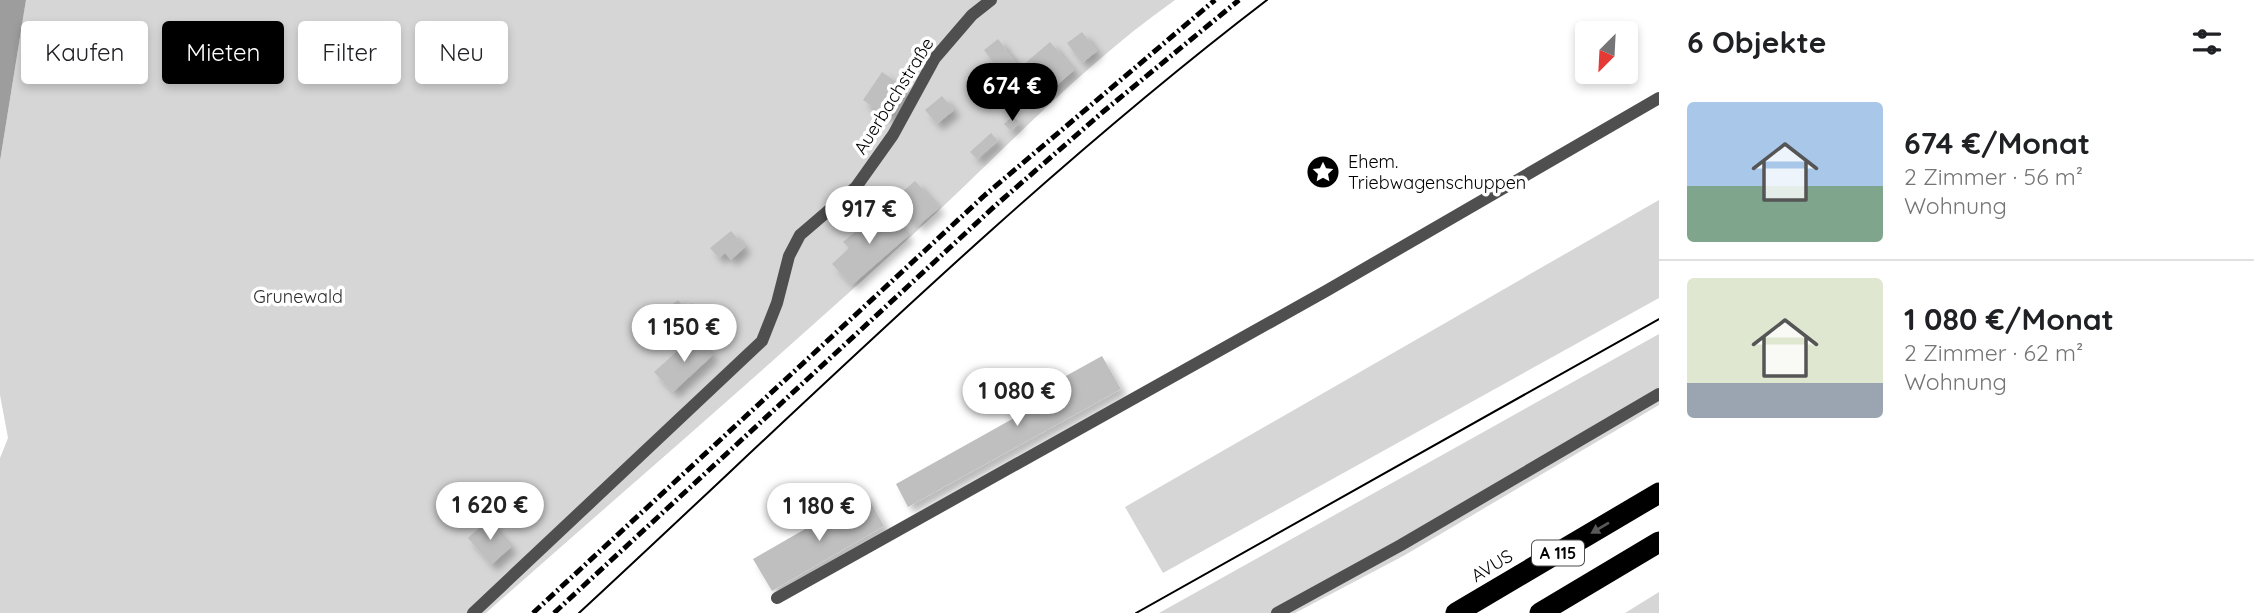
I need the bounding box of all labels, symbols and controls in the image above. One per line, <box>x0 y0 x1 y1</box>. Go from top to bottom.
chip: Kaufen <box>21 21 148 84</box>
chip: Mieten <box>162 21 284 84</box>
chip: Filter <box>298 21 401 84</box>
chip: Neu <box>415 21 508 84</box>
north arrow <box>1575 21 1638 84</box>
map controls <box>1575 21 1638 84</box>
text: 6 Objekte <box>1687 23 1826 61</box>
icon: filters <box>2188 23 2226 61</box>
street label: Auerbachstraße <box>848 33 939 158</box>
pin: 674 € <box>963 64 1061 123</box>
text: 674 € <box>983 71 1041 100</box>
text: 674 €/Monat <box>1904 124 2090 162</box>
icon: home <box>1743 130 1827 214</box>
place label: Ehem. Triebwagenschuppen <box>1348 150 1526 194</box>
place icon: Ehem. Triebwagenschuppen <box>1304 153 1342 191</box>
text: 2 Zimmer · 56 m² <box>1904 162 2083 191</box>
pin: 917 € <box>820 187 918 246</box>
text: Wohnung <box>1904 191 2007 220</box>
text: 917 € <box>841 194 897 223</box>
park label: Grunewald <box>253 285 343 308</box>
text: 1 080 €/Monat <box>1904 300 2114 338</box>
pin: 1 150 € <box>619 304 749 364</box>
icon: home <box>1743 306 1827 390</box>
text: 1 150 € <box>648 312 720 341</box>
text: 2 Zimmer · 62 m² <box>1904 338 2083 367</box>
text: Wohnung <box>1904 367 2007 396</box>
pin: 1 080 € <box>952 368 1082 428</box>
text: 1 080 € <box>978 376 1056 405</box>
pin: 1 620 € <box>425 482 555 542</box>
pin: 1 180 € <box>754 484 884 543</box>
text: 1 620 € <box>452 490 528 519</box>
text: 1 180 € <box>783 491 855 520</box>
one-way arrow <box>1591 522 1610 534</box>
road number: A 115 <box>1532 540 1584 566</box>
street label: AVUS <box>1467 544 1517 587</box>

